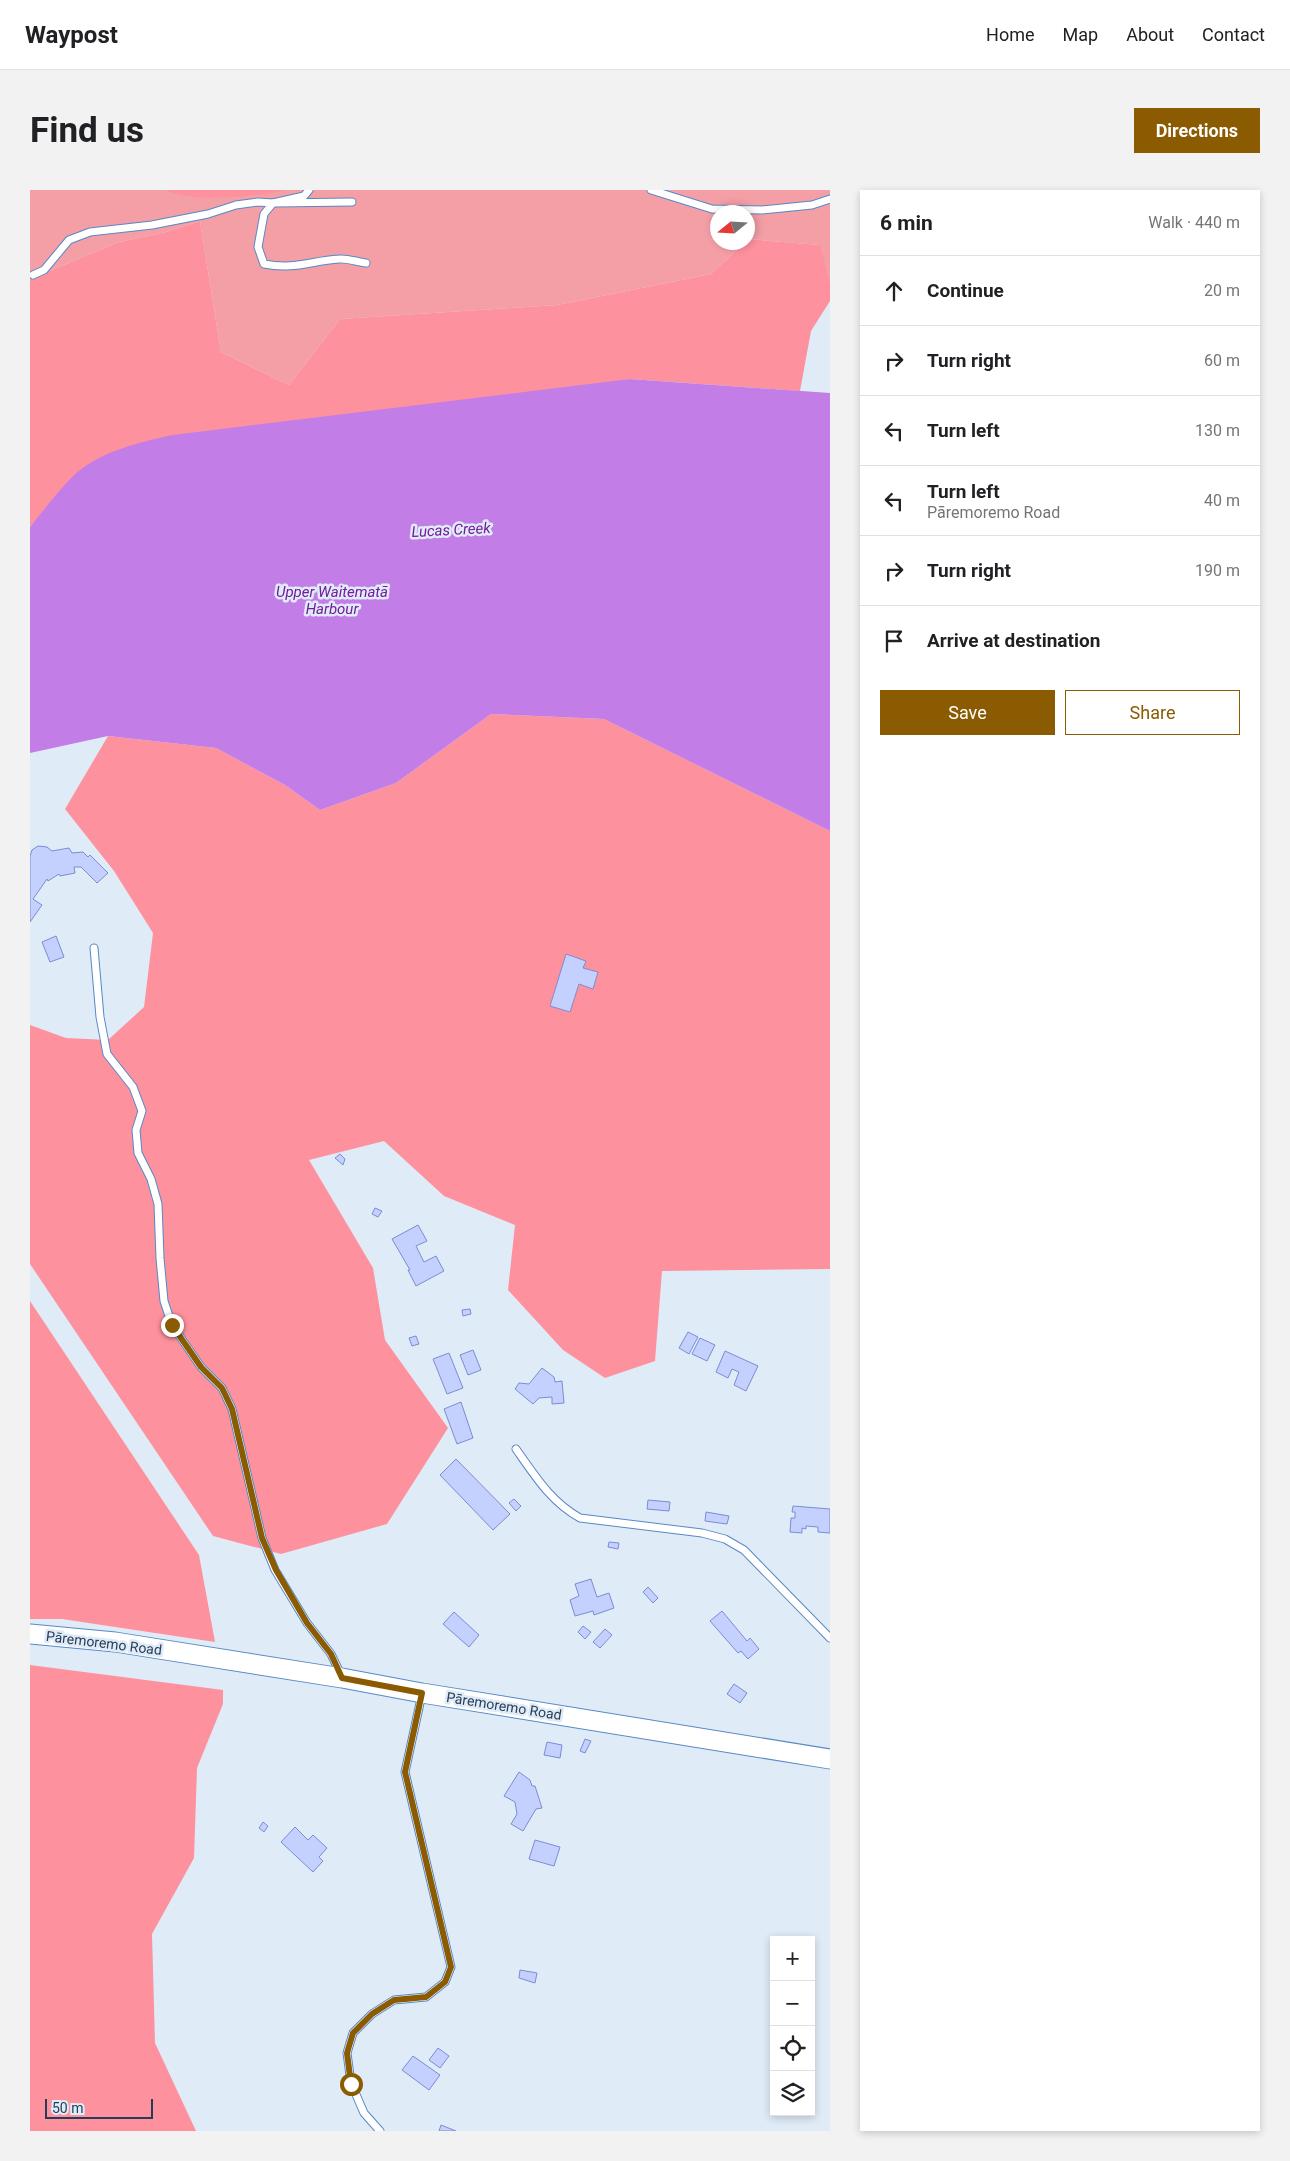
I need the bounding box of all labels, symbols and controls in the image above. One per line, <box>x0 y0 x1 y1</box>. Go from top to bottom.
text: Waypost <box>25 21 118 49</box>
text: Home <box>986 24 1035 45</box>
text: Map <box>1063 24 1098 45</box>
text: About <box>1126 24 1174 45</box>
text: Contact <box>1202 24 1265 45</box>
button: Directions <box>1134 108 1260 153</box>
text: Find us <box>30 110 144 151</box>
north arrow <box>710 205 755 250</box>
text: 6 min <box>880 211 933 235</box>
text: Walk · 440 m <box>1148 213 1240 232</box>
icon: ahead <box>880 277 908 305</box>
text: Continue <box>927 279 1004 302</box>
text: 20 m <box>1204 281 1240 300</box>
icon: right <box>880 347 908 375</box>
text: Turn right <box>927 349 1011 372</box>
text: 60 m <box>1204 351 1240 370</box>
icon: left <box>880 417 908 445</box>
text: Turn left <box>927 419 1000 442</box>
text: 130 m <box>1195 421 1240 440</box>
text: Turn left <box>927 480 1000 503</box>
icon: left <box>880 487 908 515</box>
text: 40 m <box>1204 491 1240 510</box>
text: Pāremoremo Road <box>927 503 1060 522</box>
water label: Lucas Creek <box>411 519 492 541</box>
icon: right <box>880 557 908 585</box>
text: Turn right <box>927 559 1011 582</box>
text: 190 m <box>1195 561 1240 580</box>
water label: Upper Waitematā Harbour <box>276 583 388 618</box>
icon: arrive <box>880 627 908 655</box>
text: Arrive at destination <box>927 629 1100 652</box>
button: Save <box>880 690 1055 735</box>
button: Share <box>1065 690 1240 735</box>
route end <box>161 1314 184 1337</box>
street label: Pāremoremo Road <box>45 1628 163 1658</box>
street label: Pāremoremo Road <box>445 1689 563 1723</box>
map controls <box>770 1936 815 2116</box>
button: + <box>770 1936 815 1981</box>
button: − <box>770 1981 815 2026</box>
button: locate <box>770 2026 815 2071</box>
button: layers <box>770 2071 815 2116</box>
route start <box>340 2073 363 2096</box>
scale bar <box>45 2096 152 2119</box>
text: 50 m <box>52 2100 84 2116</box>

